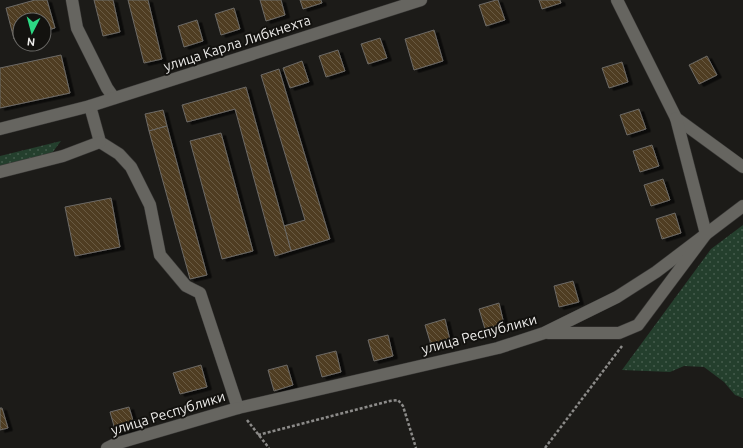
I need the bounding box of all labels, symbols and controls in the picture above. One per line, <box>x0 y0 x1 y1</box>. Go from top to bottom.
north arrow <box>12 12 52 52</box>
street label: улица Карла Либкнехта <box>161 12 313 74</box>
text: N <box>26 36 36 48</box>
street label: улица Республики <box>420 311 538 357</box>
street label: улица Республики <box>109 388 227 438</box>

